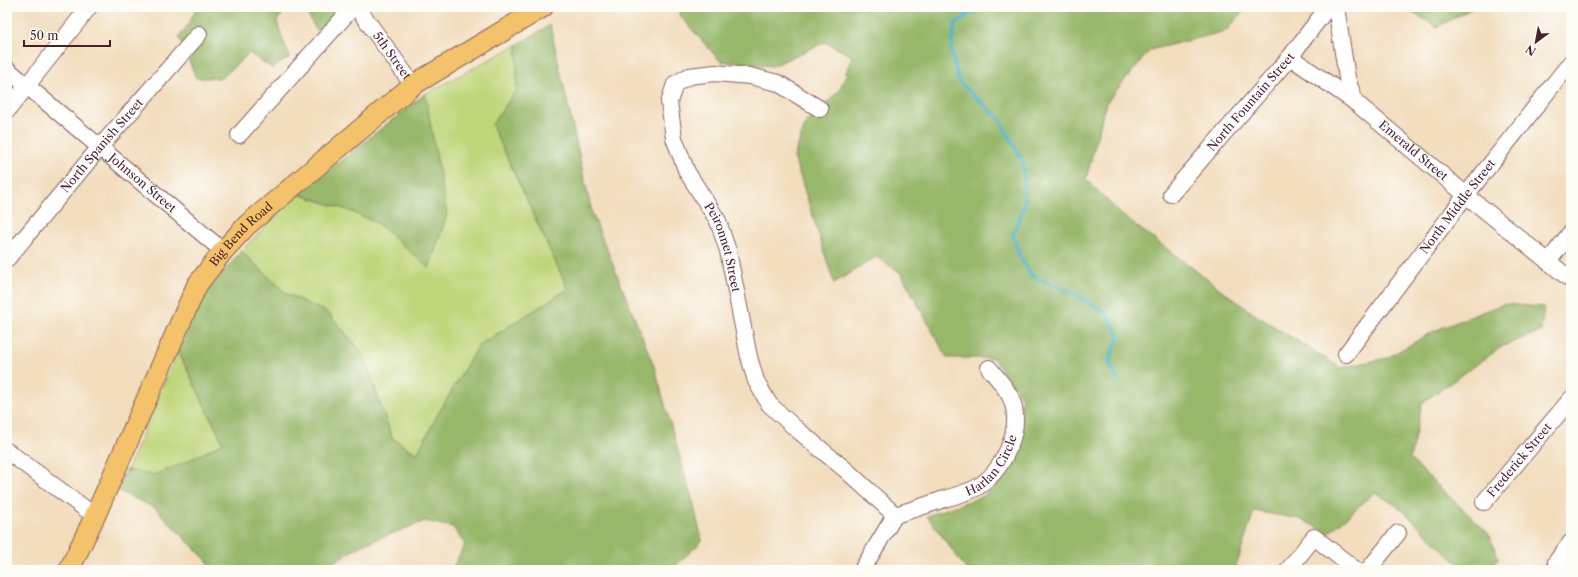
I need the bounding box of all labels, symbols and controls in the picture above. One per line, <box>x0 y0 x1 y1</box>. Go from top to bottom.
scale bar <box>24 22 110 48</box>
north arrow <box>1516 22 1556 62</box>
text: 50 m <box>30 28 59 43</box>
street label: 5th Street <box>370 29 415 83</box>
text: N <box>1523 42 1538 59</box>
street label: North Fountain Street <box>1204 49 1298 154</box>
street label: North Spanish Street <box>57 95 147 195</box>
street label: Emerald Street <box>1376 117 1452 184</box>
street label: Johnson Street <box>104 149 180 216</box>
street label: North Middle Street <box>1416 155 1499 256</box>
street label: Big Bend Road <box>206 198 276 269</box>
street label: Peironnet Street <box>701 200 744 294</box>
street label: Frederick Street <box>1484 419 1555 500</box>
street label: Harlan Circle <box>963 433 1020 499</box>

